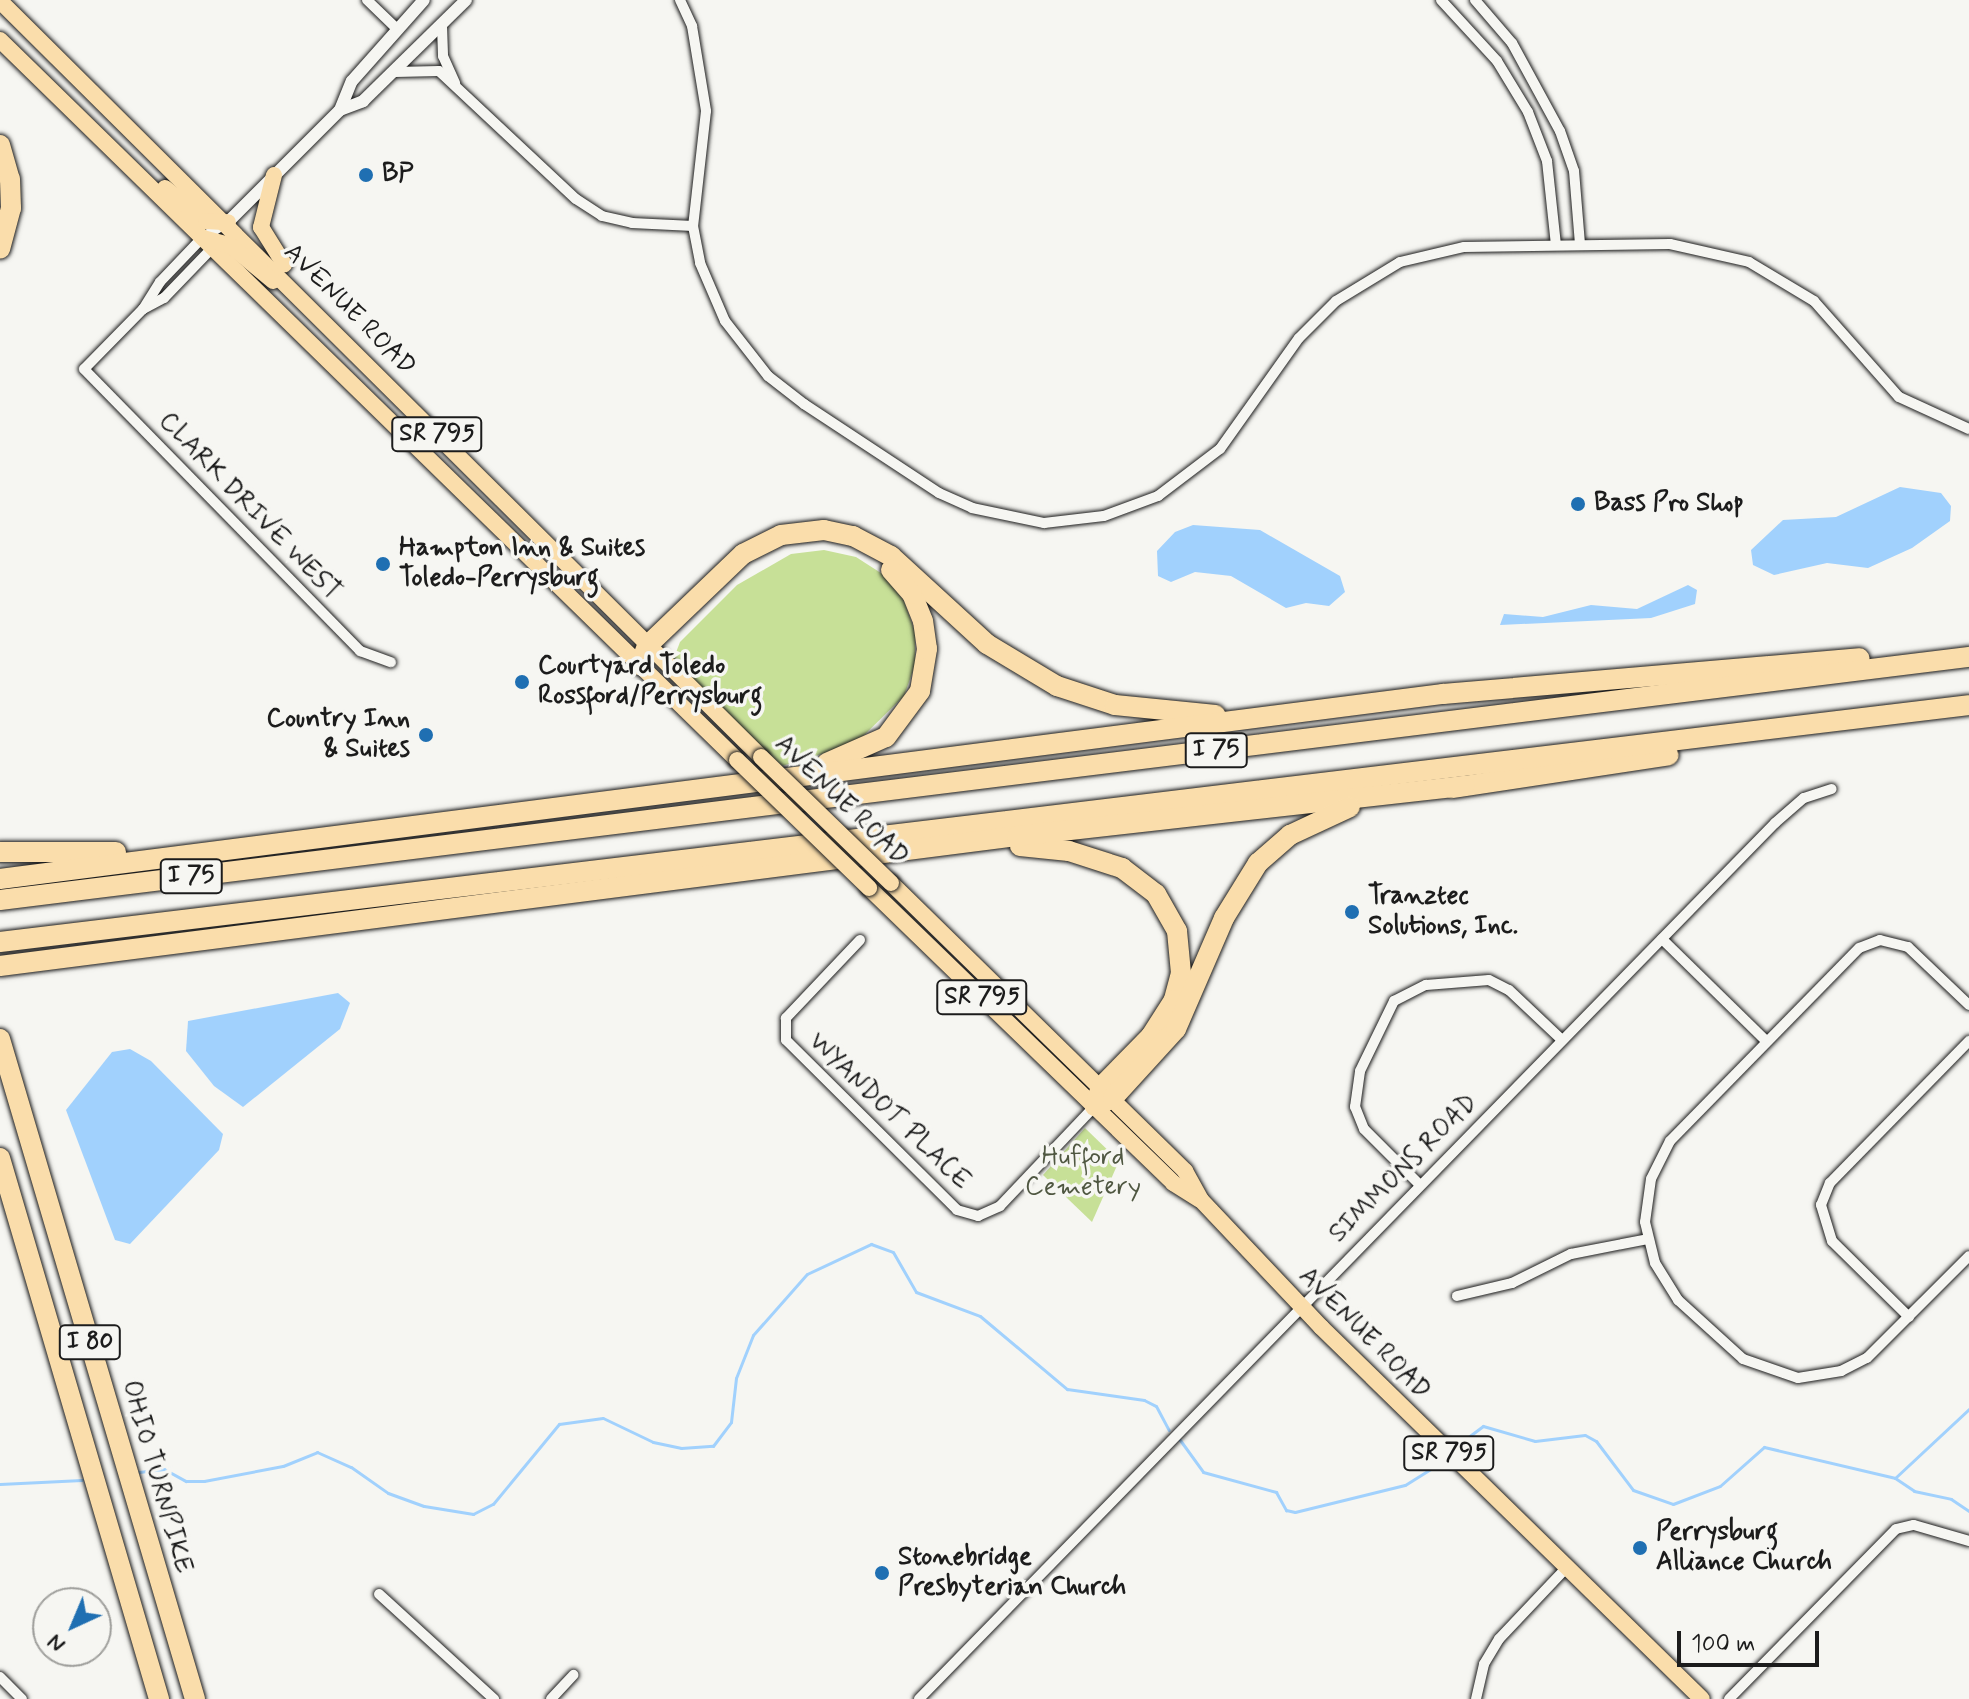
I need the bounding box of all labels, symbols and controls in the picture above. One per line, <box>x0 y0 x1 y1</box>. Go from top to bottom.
place label: BP <box>382 159 413 191</box>
marker: BP <box>357 166 375 184</box>
street label: AVENUE ROAD <box>276 237 422 383</box>
street label: CLARK DRIVE WEST <box>150 405 348 609</box>
road number: SR 795 <box>391 414 483 454</box>
place label: Bass Pro Shop <box>1594 488 1744 520</box>
marker: Bass Pro Shop <box>1569 495 1587 513</box>
place label: Hampton Inn & Suites Toledo-Perrysburg <box>399 533 646 594</box>
marker: Hampton Inn & Suites Toledo-Perrysburg <box>374 555 392 573</box>
place label: Courtyard Toledo Rossford/Perrysburg <box>538 651 763 712</box>
marker: Courtyard Toledo Rossford/Perrysburg <box>513 673 531 691</box>
place label: Country Inn & Suites <box>271 704 410 766</box>
marker: Country Inn & Suites <box>417 726 435 744</box>
street label: AVENUE ROAD <box>767 729 915 873</box>
road number: I 75 <box>1184 730 1248 770</box>
road number: I 75 <box>159 856 223 896</box>
place label: Tranztec Solutions, Inc. <box>1368 881 1518 942</box>
marker: Tranztec Solutions, Inc. <box>1343 903 1361 921</box>
road number: SR 795 <box>936 977 1028 1017</box>
street label: WYANDOT PLACE <box>802 1027 976 1197</box>
street label: SIMMONS ROAD <box>1324 1089 1484 1249</box>
park label: Hufford Cemetery <box>1025 1142 1141 1204</box>
street label: AVENUE ROAD <box>1291 1261 1437 1407</box>
road number: I 80 <box>58 1322 122 1362</box>
street label: OHIO TURNPIKE <box>114 1377 198 1577</box>
road number: SR 795 <box>1403 1433 1495 1473</box>
place label: Perrysburg Alliance Church <box>1656 1517 1834 1578</box>
marker: Perrysburg Alliance Church <box>1631 1539 1649 1557</box>
place label: Stonebridge Presbyterian Church <box>898 1542 1132 1604</box>
marker: Stonebridge Presbyterian Church <box>873 1564 891 1582</box>
north arrow <box>32 1587 112 1667</box>
scale bar <box>1681 1615 1823 1665</box>
text: N <box>42 1628 72 1658</box>
text: 100 m <box>1691 1629 1755 1660</box>

